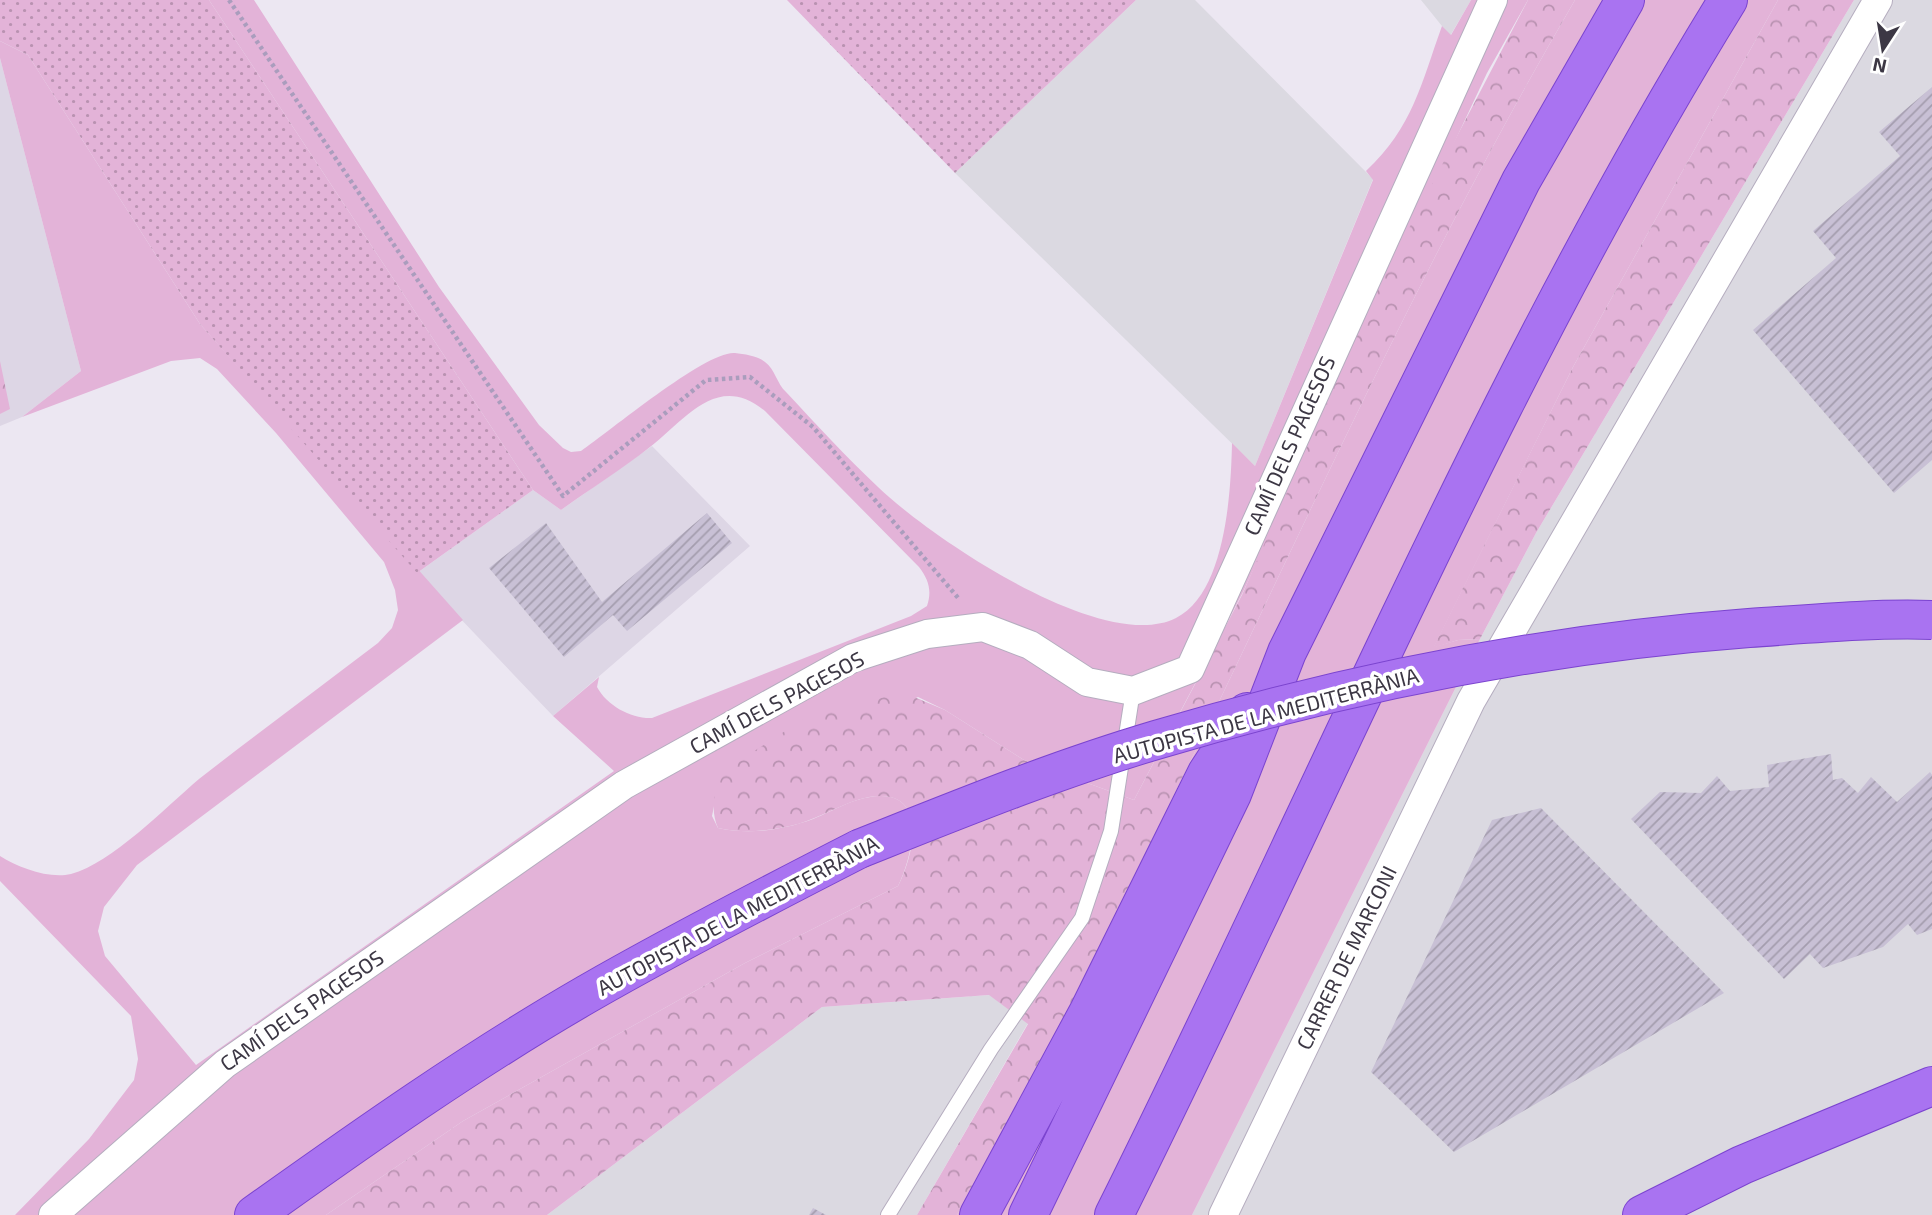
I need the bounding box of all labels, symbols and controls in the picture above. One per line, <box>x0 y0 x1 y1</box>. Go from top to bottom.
north arrow <box>1848 14 1918 84</box>
text: N <box>1870 53 1888 79</box>
street label: CAMÍ DELS PAGESOS <box>1238 352 1339 539</box>
street label: CAMÍ DELS PAGESOS <box>685 645 868 758</box>
street label: AUTOPISTA DE LA MEDITERRÀNIA <box>1110 662 1421 767</box>
street label: AUTOPISTA DE LA MEDITERRÀNIA <box>592 830 882 1000</box>
street label: CARRER DE MARCONI <box>1290 861 1401 1053</box>
street label: CAMÍ DELS PAGESOS <box>215 944 388 1076</box>

